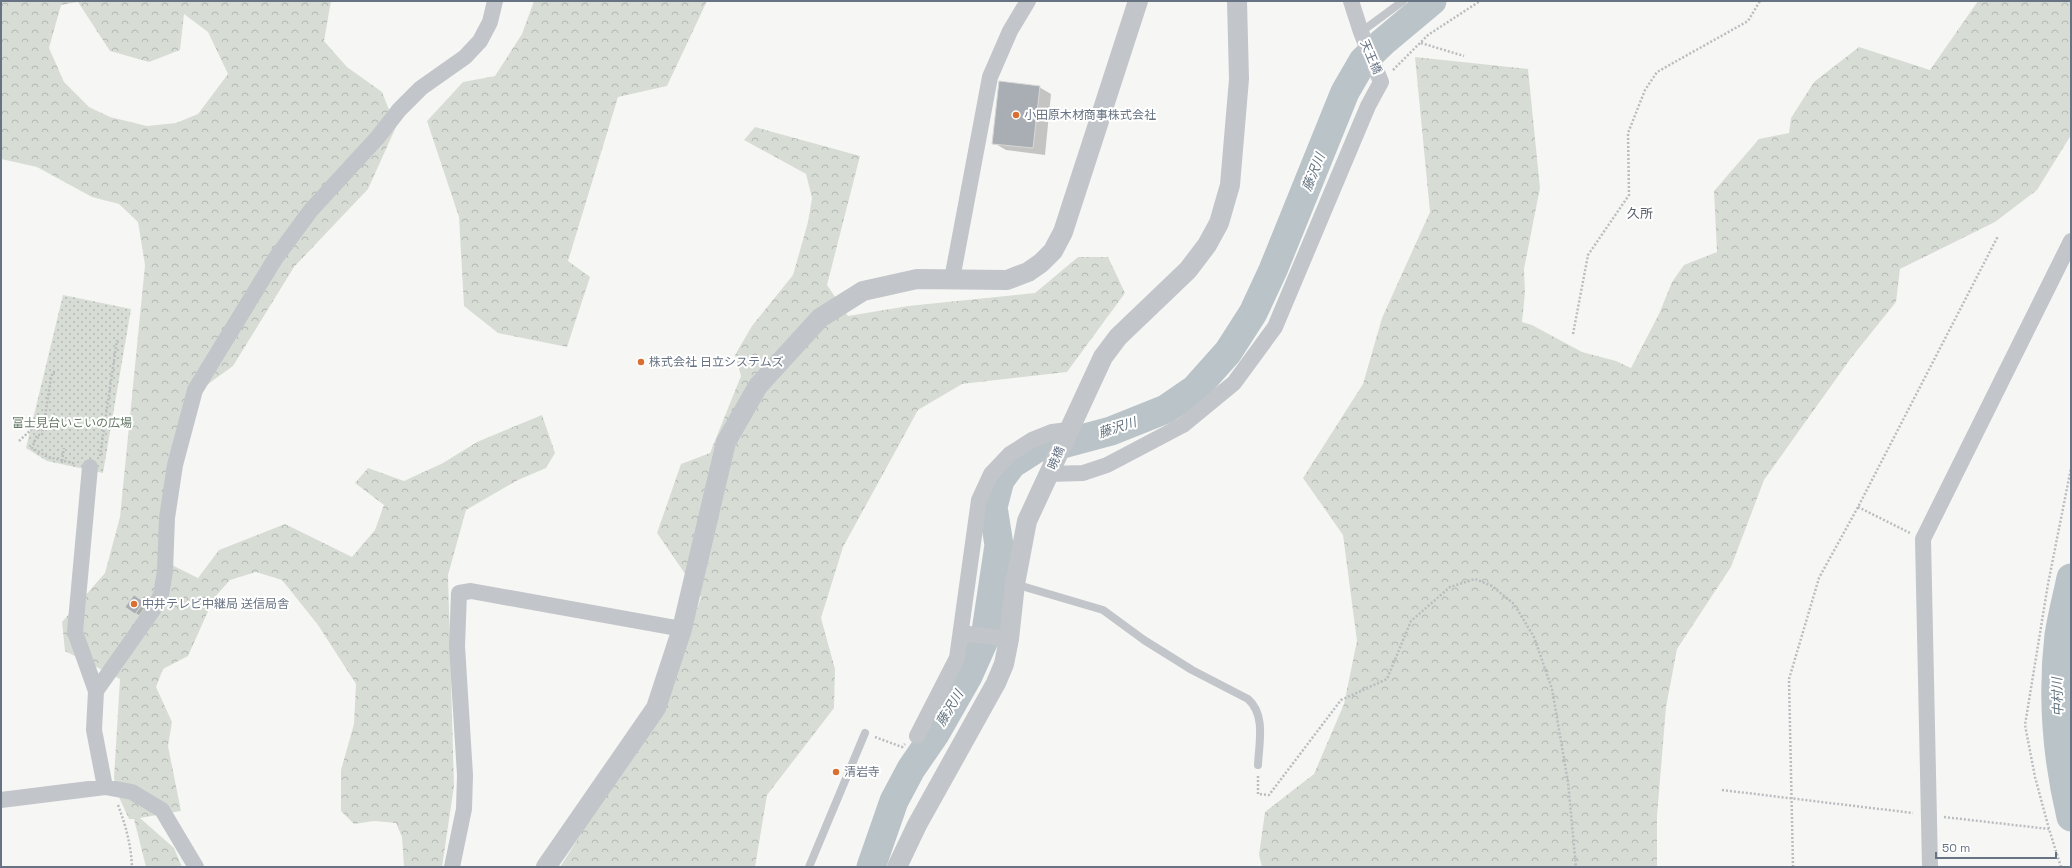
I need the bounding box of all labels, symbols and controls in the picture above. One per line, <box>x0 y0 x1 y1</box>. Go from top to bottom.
street label: 天王橋 <box>1357 37 1385 77</box>
place label: 小田原木材商事株式会社 <box>1024 107 1156 123</box>
marker: 小田原木材商事株式会社 <box>1011 110 1021 120</box>
water label: 藤沢川 <box>1298 149 1329 193</box>
district label: 久所 <box>1627 205 1653 222</box>
place label: 株式会社 日立システムズ <box>649 354 784 370</box>
marker: 株式会社 日立システムズ <box>636 357 646 367</box>
water label: 藤沢川 <box>1096 413 1140 442</box>
park label: 富士見台いこいの広場 <box>12 415 132 431</box>
street label: 暁橋 <box>1044 444 1068 472</box>
place label: 中井テレビ中継局 送信局舎 <box>142 596 289 612</box>
marker: 中井テレビ中継局 送信局舎 <box>129 599 139 609</box>
water label: 中村川 <box>2048 675 2067 717</box>
water label: 藤沢川 <box>932 685 968 729</box>
place label: 清岩寺 <box>844 764 880 780</box>
marker: 清岩寺 <box>831 767 841 777</box>
scale bar <box>1936 834 2056 860</box>
text: 50 m <box>1942 840 1970 856</box>

